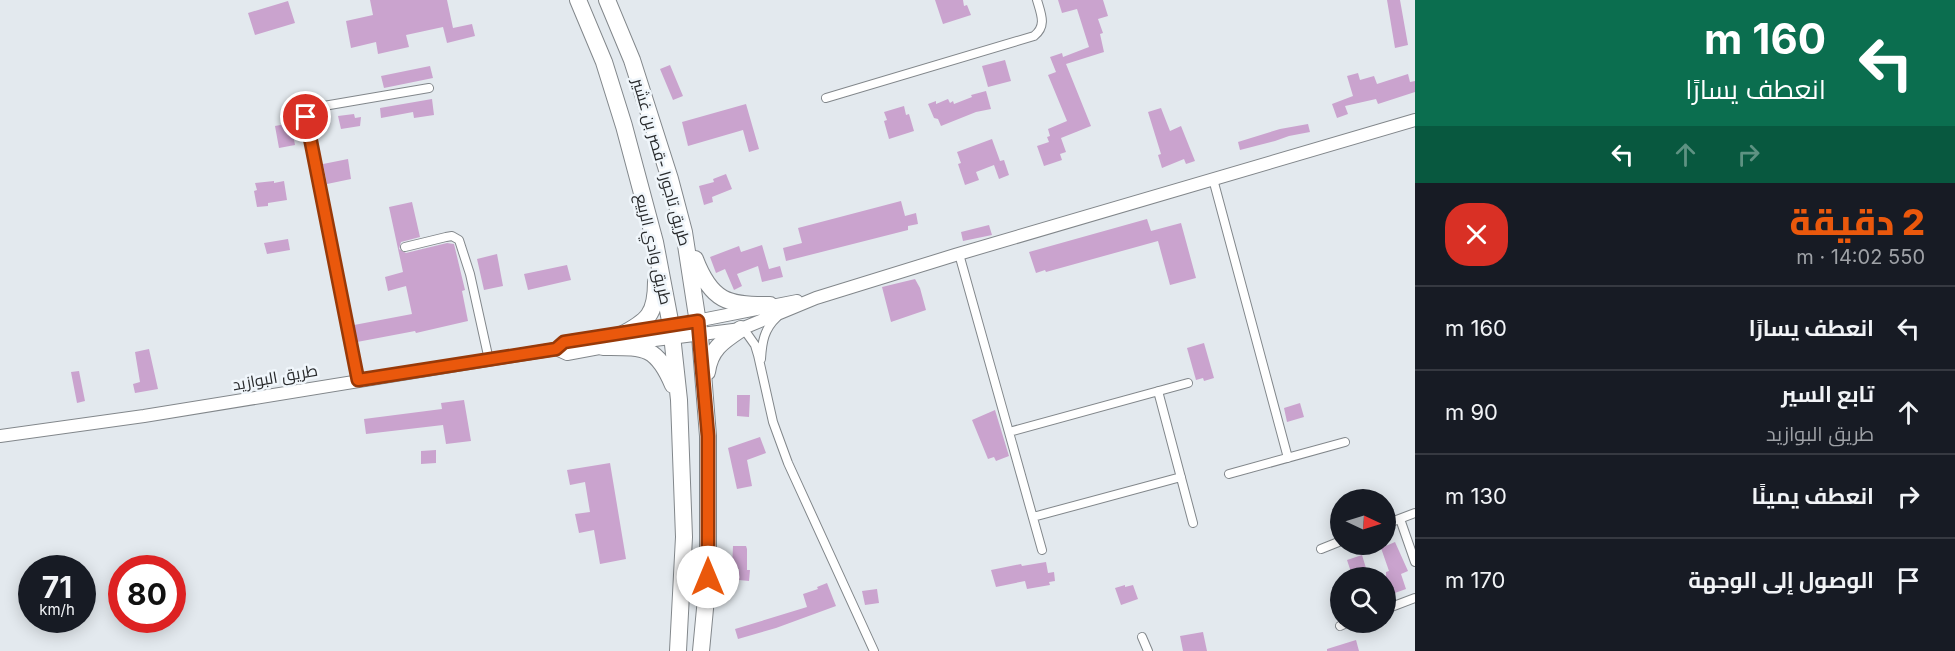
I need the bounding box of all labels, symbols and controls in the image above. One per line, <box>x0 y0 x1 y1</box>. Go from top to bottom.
text: 160 m <box>1704 13 1826 64</box>
icon: left <box>1847 24 1925 102</box>
text: انعطف يسارًا <box>1685 73 1826 106</box>
street label: طريق تاجورا -قصر بن غشير <box>627 75 696 248</box>
pin <box>280 91 331 142</box>
icon: arrive <box>289 100 322 133</box>
icon: left <box>1606 138 1639 171</box>
icon: ahead <box>1669 138 1702 171</box>
icon: right <box>1732 138 1765 171</box>
street label: طريق وادي الربيع <box>628 192 676 307</box>
text: 2 دقيقة <box>1790 200 1925 244</box>
button: close <box>1445 203 1508 266</box>
text: 550 m · 14:02 <box>1796 245 1925 269</box>
icon: left <box>1892 312 1925 345</box>
text: 160 m <box>1445 315 1507 341</box>
text: انعطف يسارًا <box>1749 315 1874 341</box>
street label: طريق البوازيد <box>231 360 319 395</box>
text: تابع السير <box>1781 381 1874 407</box>
icon: ahead <box>1892 396 1925 429</box>
text: 90 m <box>1445 399 1498 425</box>
text: طريق البوازيد <box>1766 422 1874 446</box>
icon: right <box>1892 480 1925 513</box>
text: 130 m <box>1445 483 1507 509</box>
text: انعطف يمينًا <box>1752 483 1874 509</box>
north arrow <box>1330 489 1396 555</box>
map controls <box>1330 489 1396 633</box>
position arrow <box>676 545 740 609</box>
speed limit sign: 80 <box>108 555 186 633</box>
icon: arrive <box>1892 564 1925 597</box>
button: search <box>1330 567 1396 633</box>
text: 170 m <box>1445 567 1505 593</box>
text: الوصول إلى الوجهة <box>1688 567 1874 593</box>
text: 71 <box>42 569 72 605</box>
text: km/h <box>39 600 75 619</box>

